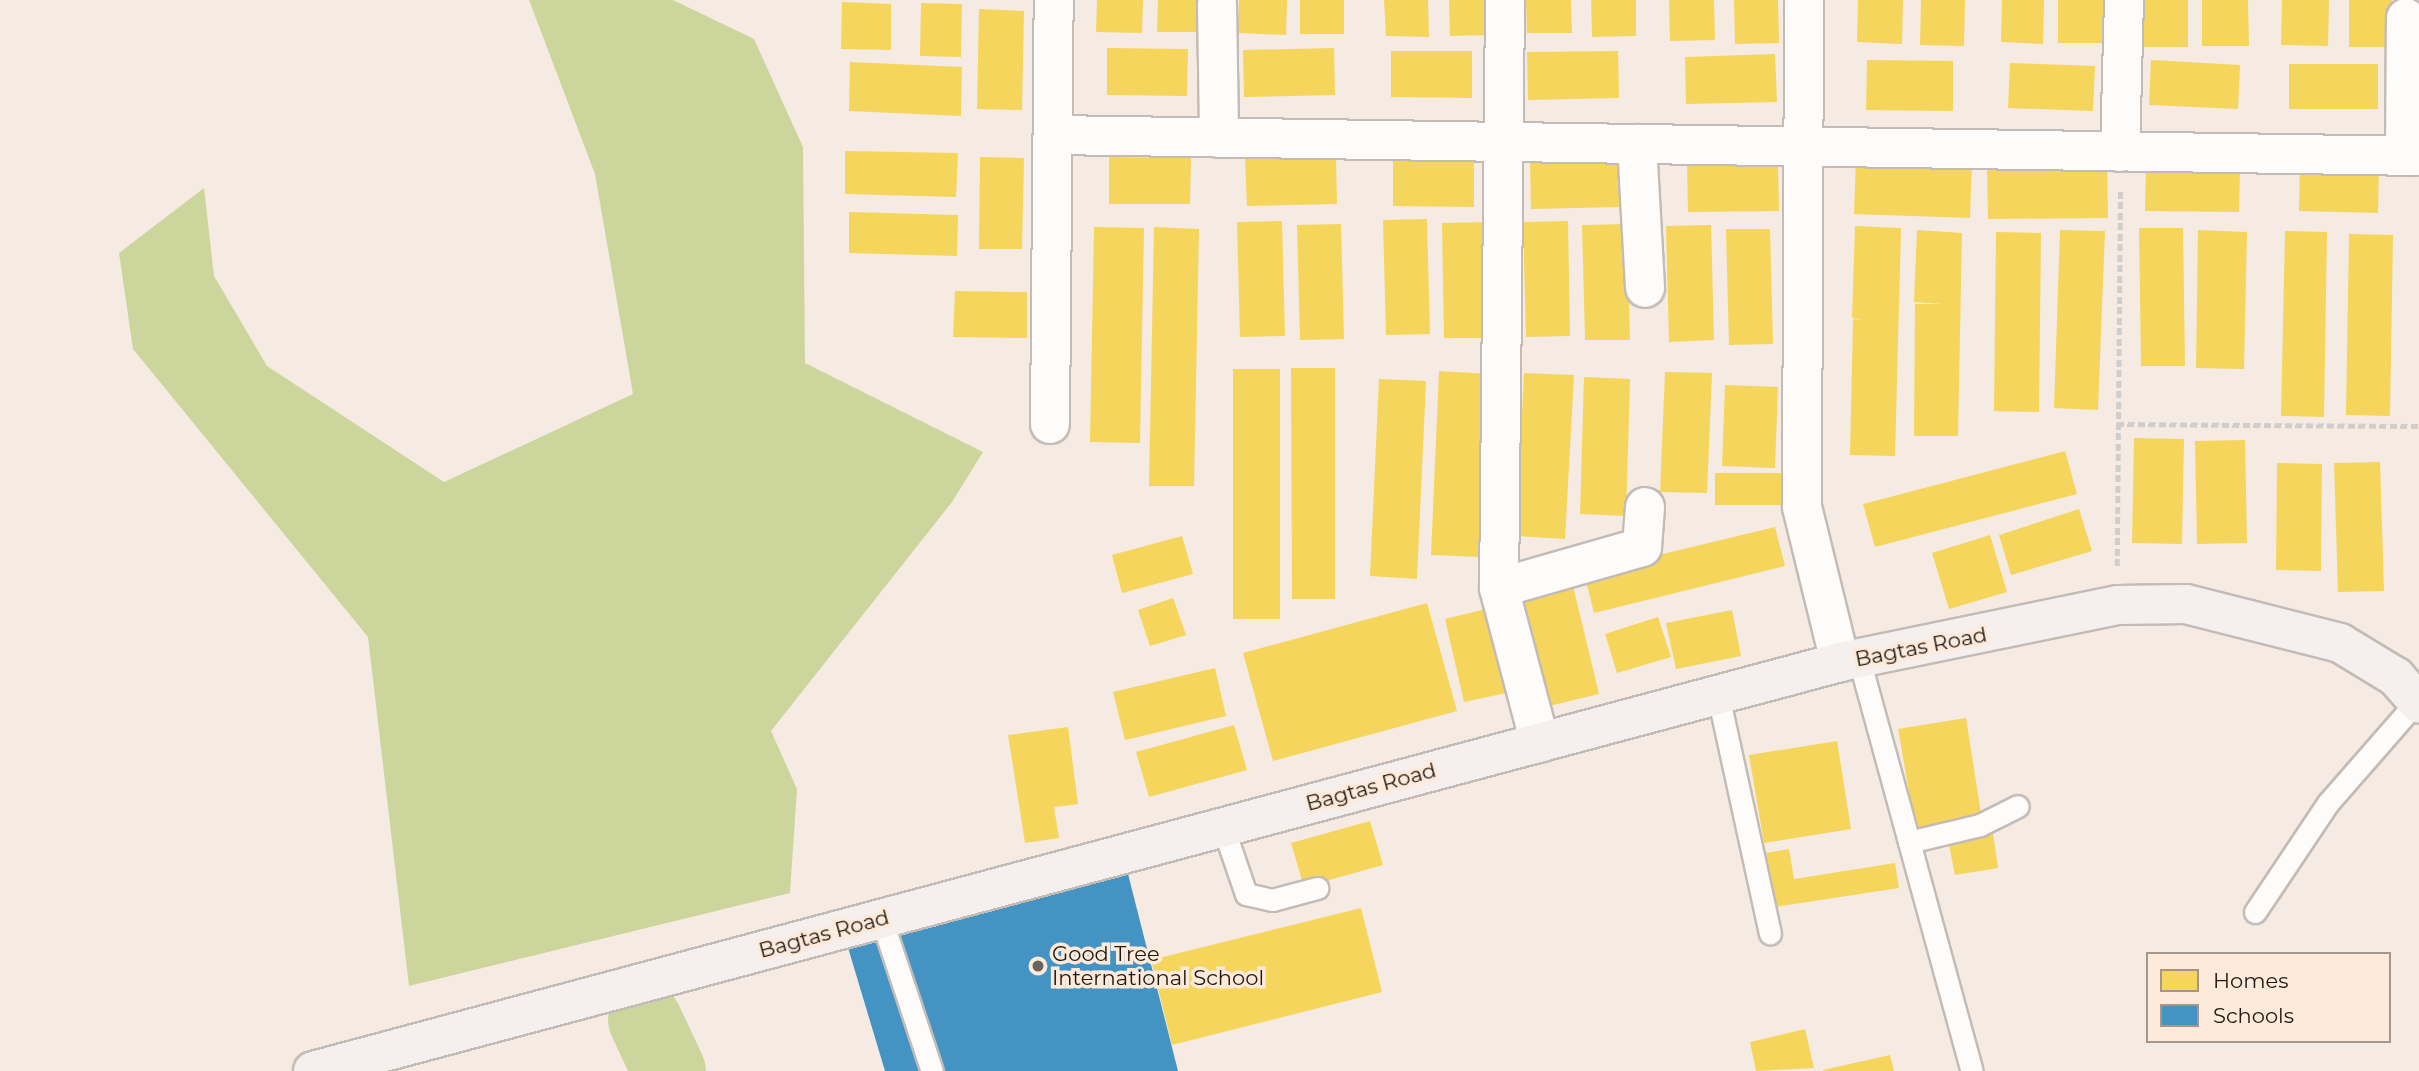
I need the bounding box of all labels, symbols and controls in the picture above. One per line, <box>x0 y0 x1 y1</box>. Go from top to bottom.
street label: Bagtas Road <box>1853 622 1989 672</box>
street label: Bagtas Road <box>1303 758 1439 816</box>
street label: Bagtas Road <box>756 905 892 963</box>
place label: Good Tree International School <box>1052 941 1264 991</box>
legend <box>2146 952 2391 1043</box>
marker: Good Tree International School <box>1030 958 1046 974</box>
text: Homes <box>2213 968 2288 993</box>
text: Schools <box>2213 1003 2294 1028</box>

